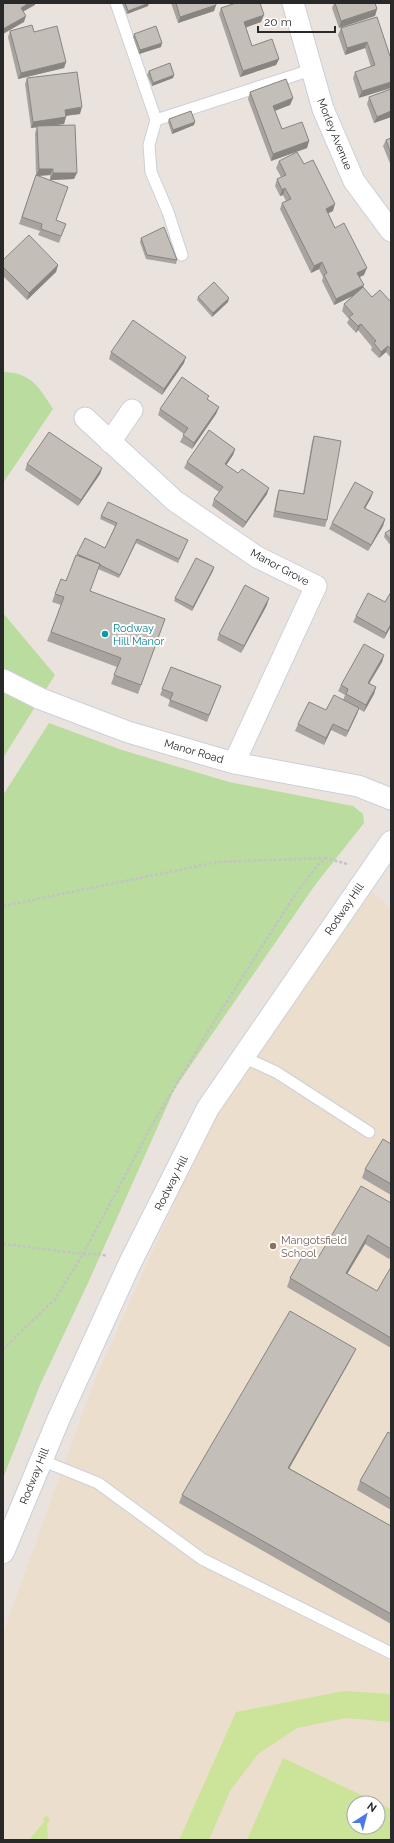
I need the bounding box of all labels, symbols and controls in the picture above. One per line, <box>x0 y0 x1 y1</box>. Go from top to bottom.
scale bar <box>258 8 335 34</box>
text: 20 m <box>264 15 292 29</box>
street label: Morley Avenue <box>314 97 355 172</box>
street label: Manor Grove <box>248 546 312 589</box>
place label: Rodway Hill Manor <box>113 622 165 648</box>
marker: Rodway Hill Manor <box>100 629 110 639</box>
street label: Manor Road <box>163 737 225 766</box>
street label: Rodway Hill <box>322 881 367 938</box>
street label: Rodway Hill <box>152 1154 191 1213</box>
place label: Mangotsfield School <box>281 1234 347 1260</box>
marker: Mangotsfield School <box>268 1241 278 1251</box>
street label: Rodway Hill <box>17 1446 52 1506</box>
north arrow <box>346 1795 386 1835</box>
text: N <box>364 1800 379 1815</box>

